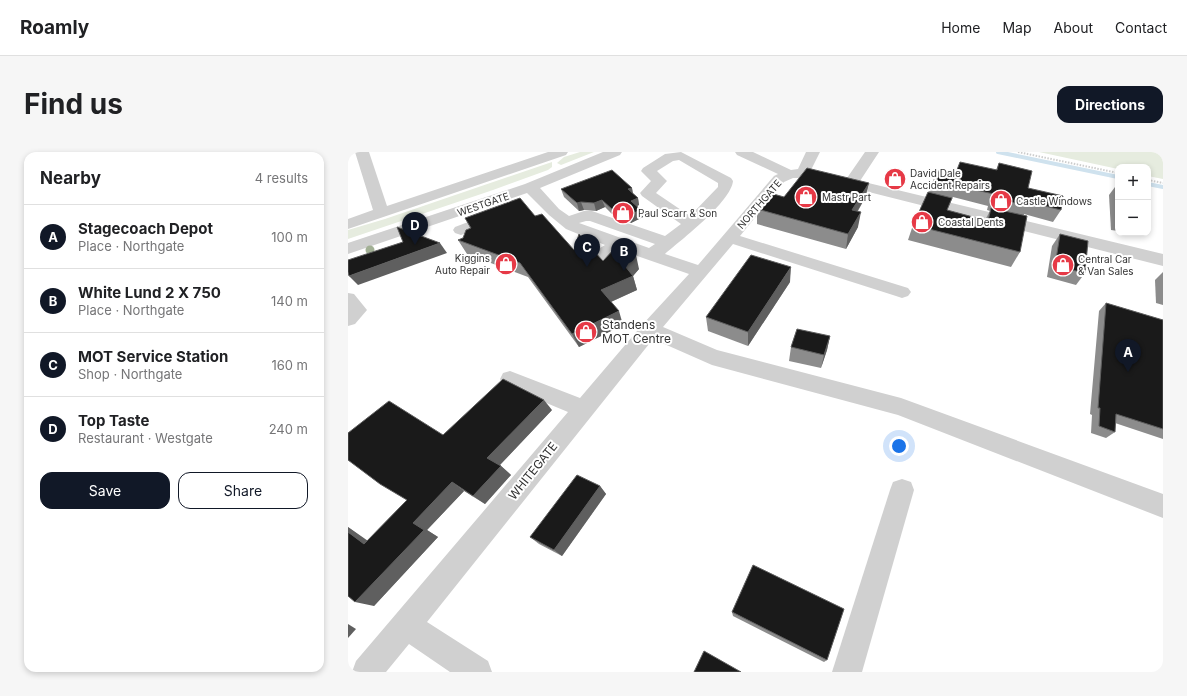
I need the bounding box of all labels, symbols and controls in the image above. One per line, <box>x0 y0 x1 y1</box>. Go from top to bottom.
text: Roamly <box>20 16 89 39</box>
text: Home <box>941 19 980 36</box>
text: Map <box>1002 19 1032 36</box>
text: About <box>1054 19 1093 36</box>
text: Contact <box>1115 19 1167 36</box>
button: Directions <box>1057 86 1163 123</box>
text: Find us <box>24 87 123 121</box>
map controls <box>1115 164 1151 236</box>
button: + <box>1115 164 1151 200</box>
shop icon: David Dale Accident Repairs <box>882 166 908 192</box>
place label: David Dale Accident Repairs <box>910 167 990 191</box>
text: Nearby <box>40 168 101 188</box>
text: 4 results <box>255 170 308 186</box>
street label: NORTHGATE <box>734 177 784 231</box>
shop icon: Mastr Part <box>793 184 819 210</box>
shop icon: Castle Windows <box>988 188 1014 214</box>
street label: WESTGATE <box>455 190 511 218</box>
place label: Mastr Part <box>822 191 872 203</box>
place label: Castle Windows <box>1016 195 1092 207</box>
shop icon: Paul Scarr & Son <box>610 200 636 226</box>
button: − <box>1115 200 1151 236</box>
place label: Paul Scarr & Son <box>638 207 717 219</box>
shop icon: Coastal Dents <box>909 209 935 235</box>
pin: D <box>402 212 428 245</box>
place label: Coastal Dents <box>938 216 1004 228</box>
text: Stagecoach Depot <box>78 219 213 238</box>
text: A <box>48 229 58 245</box>
text: 100 m <box>271 229 308 245</box>
pin: C <box>574 234 600 267</box>
text: Place · Northgate <box>78 238 184 254</box>
pin: B <box>611 238 637 271</box>
shop icon: Kiggins Auto Repair <box>493 251 519 277</box>
place label: Kiggins Auto Repair <box>435 252 490 276</box>
shop icon: Central Car & Van Sales <box>1050 252 1076 278</box>
place label: Central Car & Van Sales <box>1078 253 1134 277</box>
text: White Lund 2 X 750 <box>78 283 221 302</box>
text: B <box>49 293 57 309</box>
text: 140 m <box>271 293 308 309</box>
text: Place · Northgate <box>78 302 184 318</box>
place label: Standens MOT Centre <box>602 317 671 346</box>
shop icon: Standens MOT Centre <box>573 319 599 345</box>
pin: A <box>1115 339 1141 372</box>
text: MOT Service Station <box>78 347 228 366</box>
text: C <box>48 357 58 373</box>
text: 160 m <box>271 357 308 373</box>
text: Shop · Northgate <box>78 366 182 382</box>
text: Top Taste <box>78 411 149 430</box>
text: D <box>48 421 58 437</box>
text: 240 m <box>269 421 308 437</box>
text: Restaurant · Westgate <box>78 430 213 446</box>
your location <box>889 436 909 456</box>
street label: WHITEGATE <box>505 439 560 503</box>
button: Save <box>40 472 170 509</box>
button: Share <box>178 472 308 509</box>

